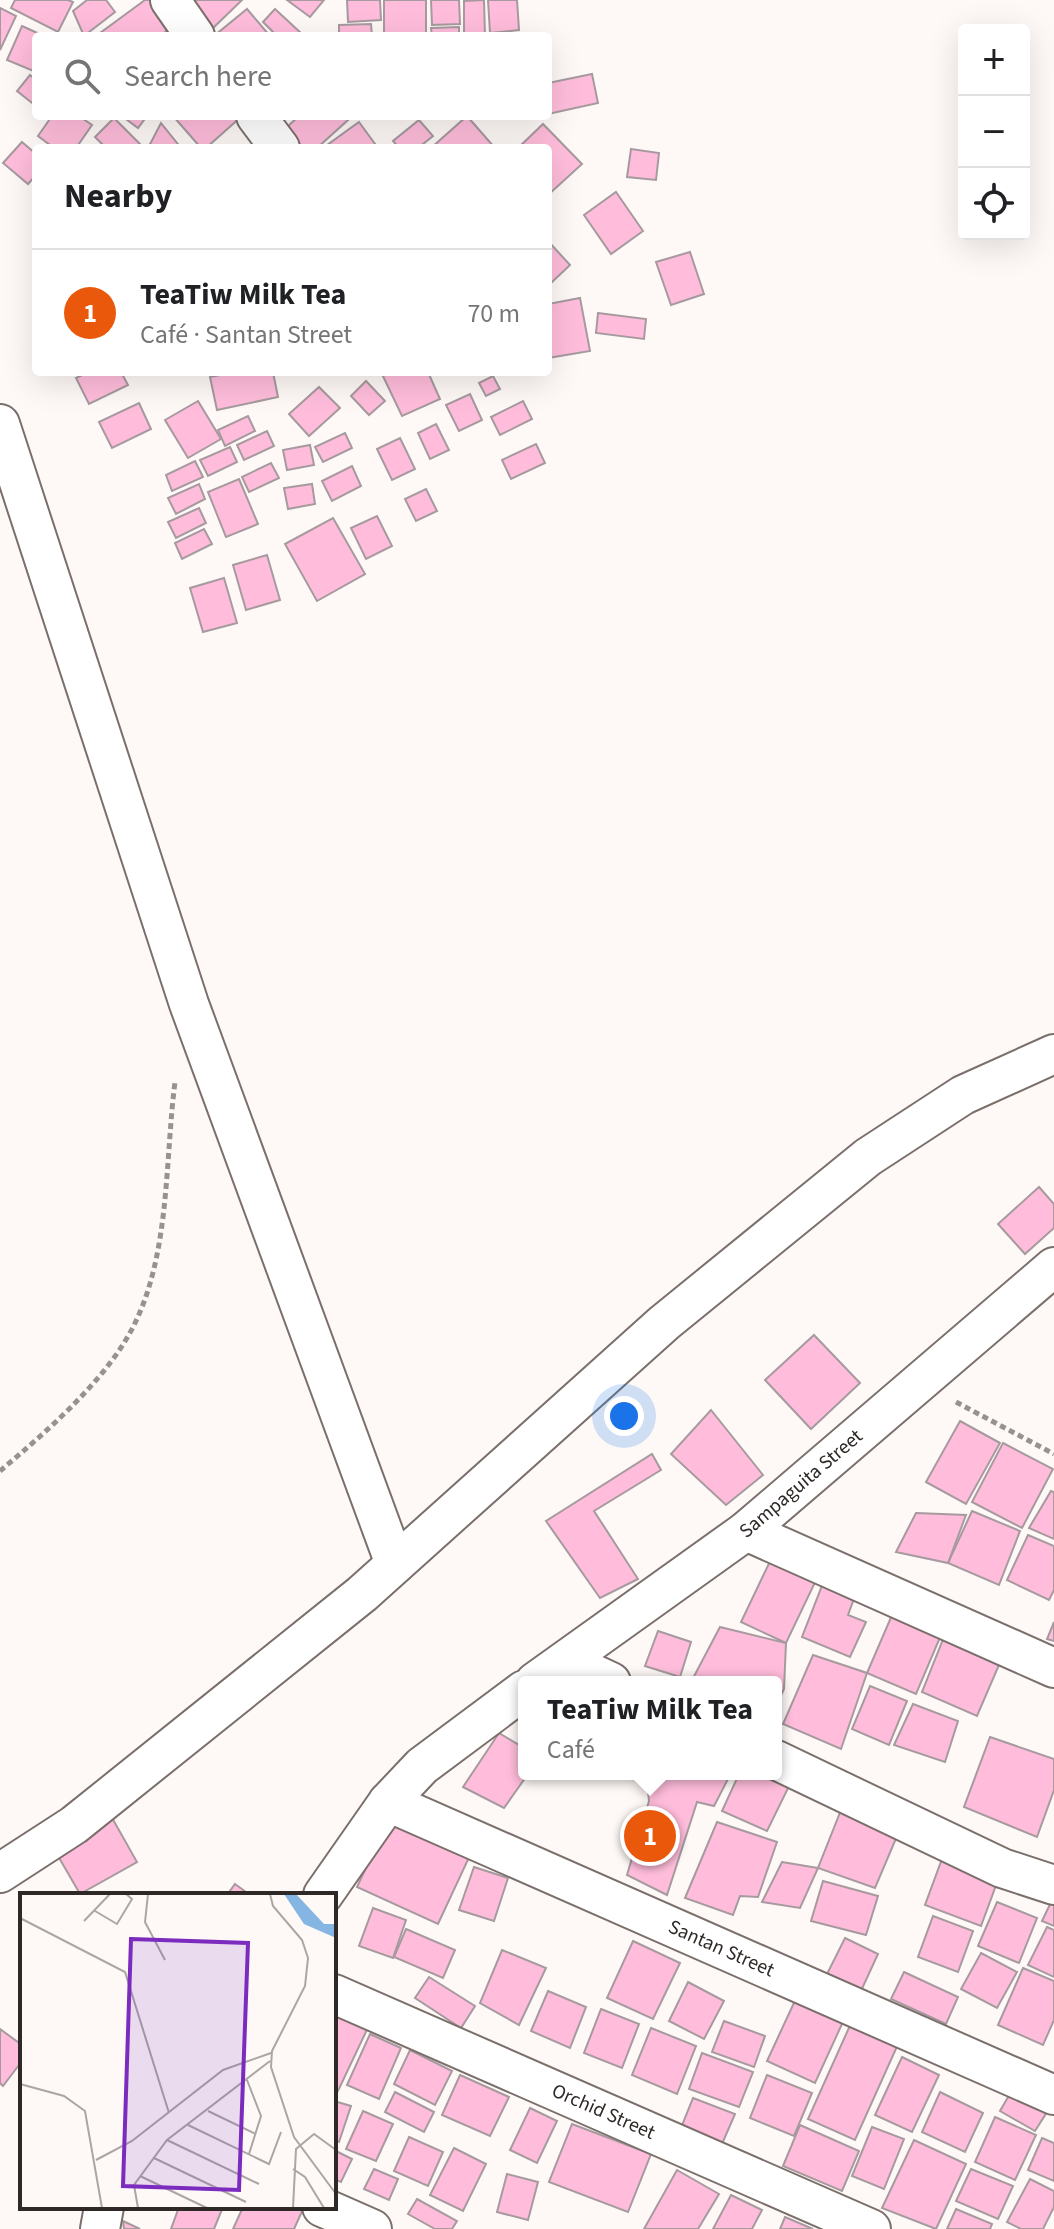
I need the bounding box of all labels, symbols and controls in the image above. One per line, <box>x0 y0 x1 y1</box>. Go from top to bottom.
map controls <box>958 24 1030 240</box>
button: + <box>958 24 1030 96</box>
search box <box>32 32 552 120</box>
icon: search <box>60 54 104 98</box>
text: Search here <box>124 55 272 98</box>
button: − <box>958 96 1030 168</box>
button: locate <box>958 168 1030 240</box>
text: Nearby <box>64 172 172 221</box>
text: TeaTiw Milk Tea <box>140 273 346 316</box>
text: 1 <box>83 295 97 332</box>
text: 70 m <box>467 295 520 332</box>
text: Café · Santan Street <box>140 316 352 353</box>
your location <box>604 1396 644 1436</box>
street label: Sampaguita Street <box>733 1423 869 1545</box>
popup <box>518 1676 782 1780</box>
text: TeaTiw Milk Tea <box>547 1688 753 1731</box>
text: Café <box>547 1731 595 1768</box>
pin: 1 <box>624 1806 676 1866</box>
inset map <box>20 1893 336 2209</box>
street label: Santan Street <box>664 1913 779 1984</box>
street label: Orchid Street <box>547 2077 660 2147</box>

